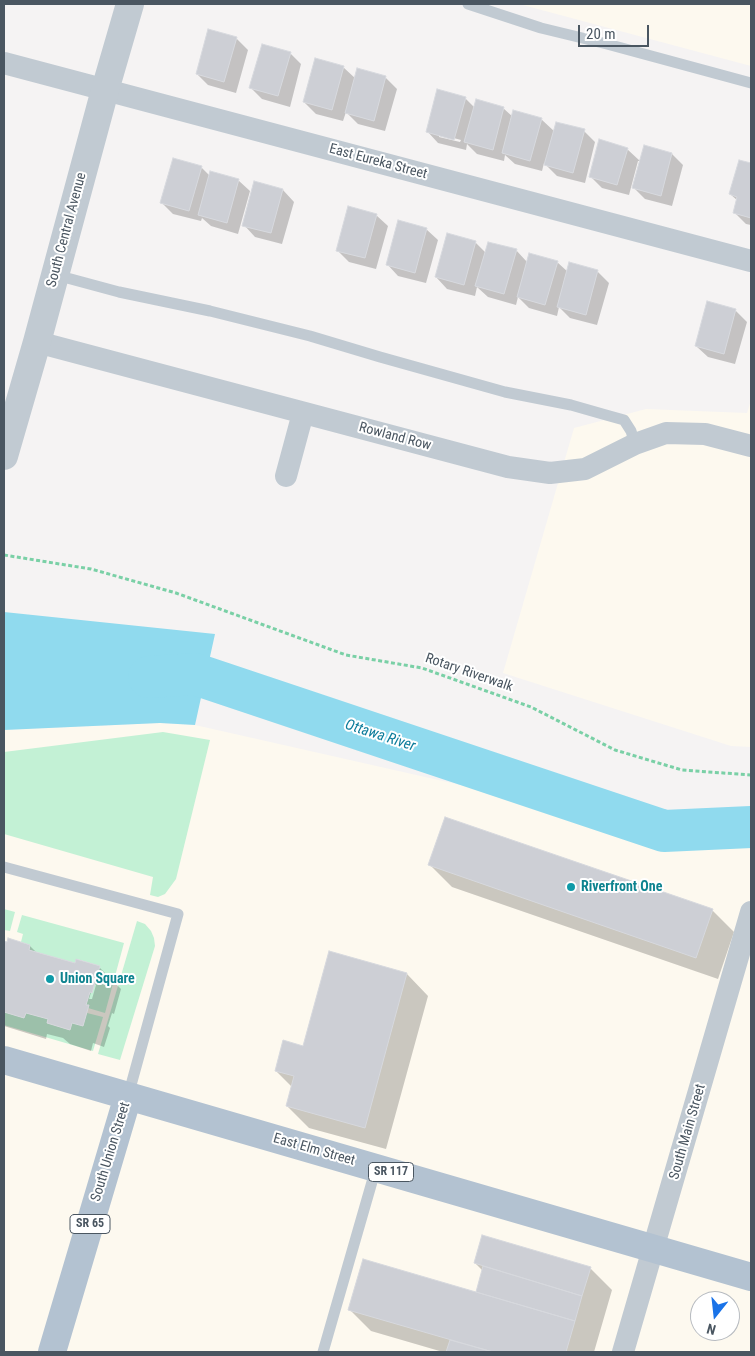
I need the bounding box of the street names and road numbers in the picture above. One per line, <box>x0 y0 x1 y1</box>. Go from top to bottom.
street label: East Eureka Street <box>327 141 429 183</box>
street label: South Central Avenue <box>44 171 90 289</box>
street label: Rowland Row <box>357 419 433 455</box>
street label: Rotary Riverwalk <box>423 650 515 696</box>
street label: South Main Street <box>666 1082 710 1182</box>
street label: South Union Street <box>88 1100 134 1204</box>
street label: East Elm Street <box>271 1130 357 1170</box>
road number: SR 117 <box>368 1162 414 1182</box>
road number: SR 65 <box>70 1214 110 1234</box>

